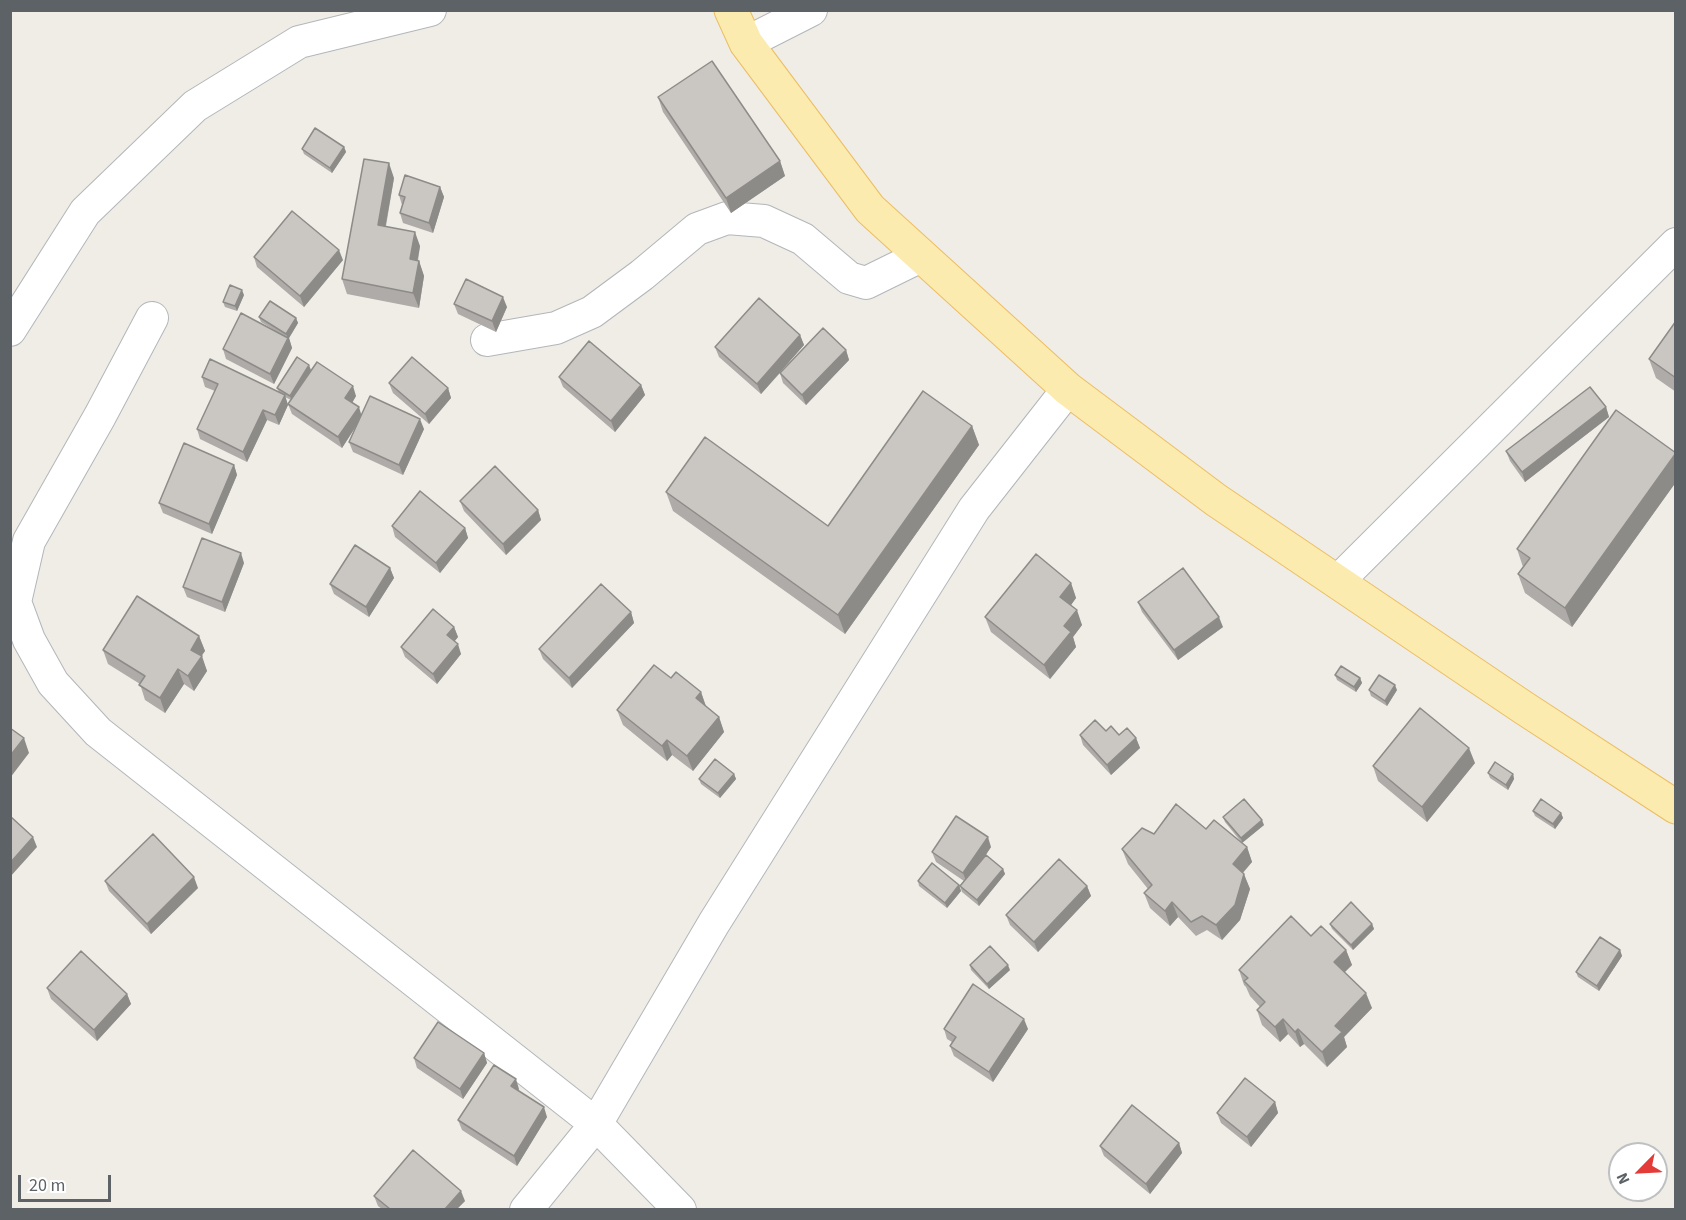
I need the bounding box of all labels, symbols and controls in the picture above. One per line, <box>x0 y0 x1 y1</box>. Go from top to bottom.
north arrow <box>1608 1142 1668 1202</box>
scale bar <box>21 1163 114 1201</box>
text: N <box>1611 1169 1636 1188</box>
text: 20 m <box>29 1173 65 1198</box>

